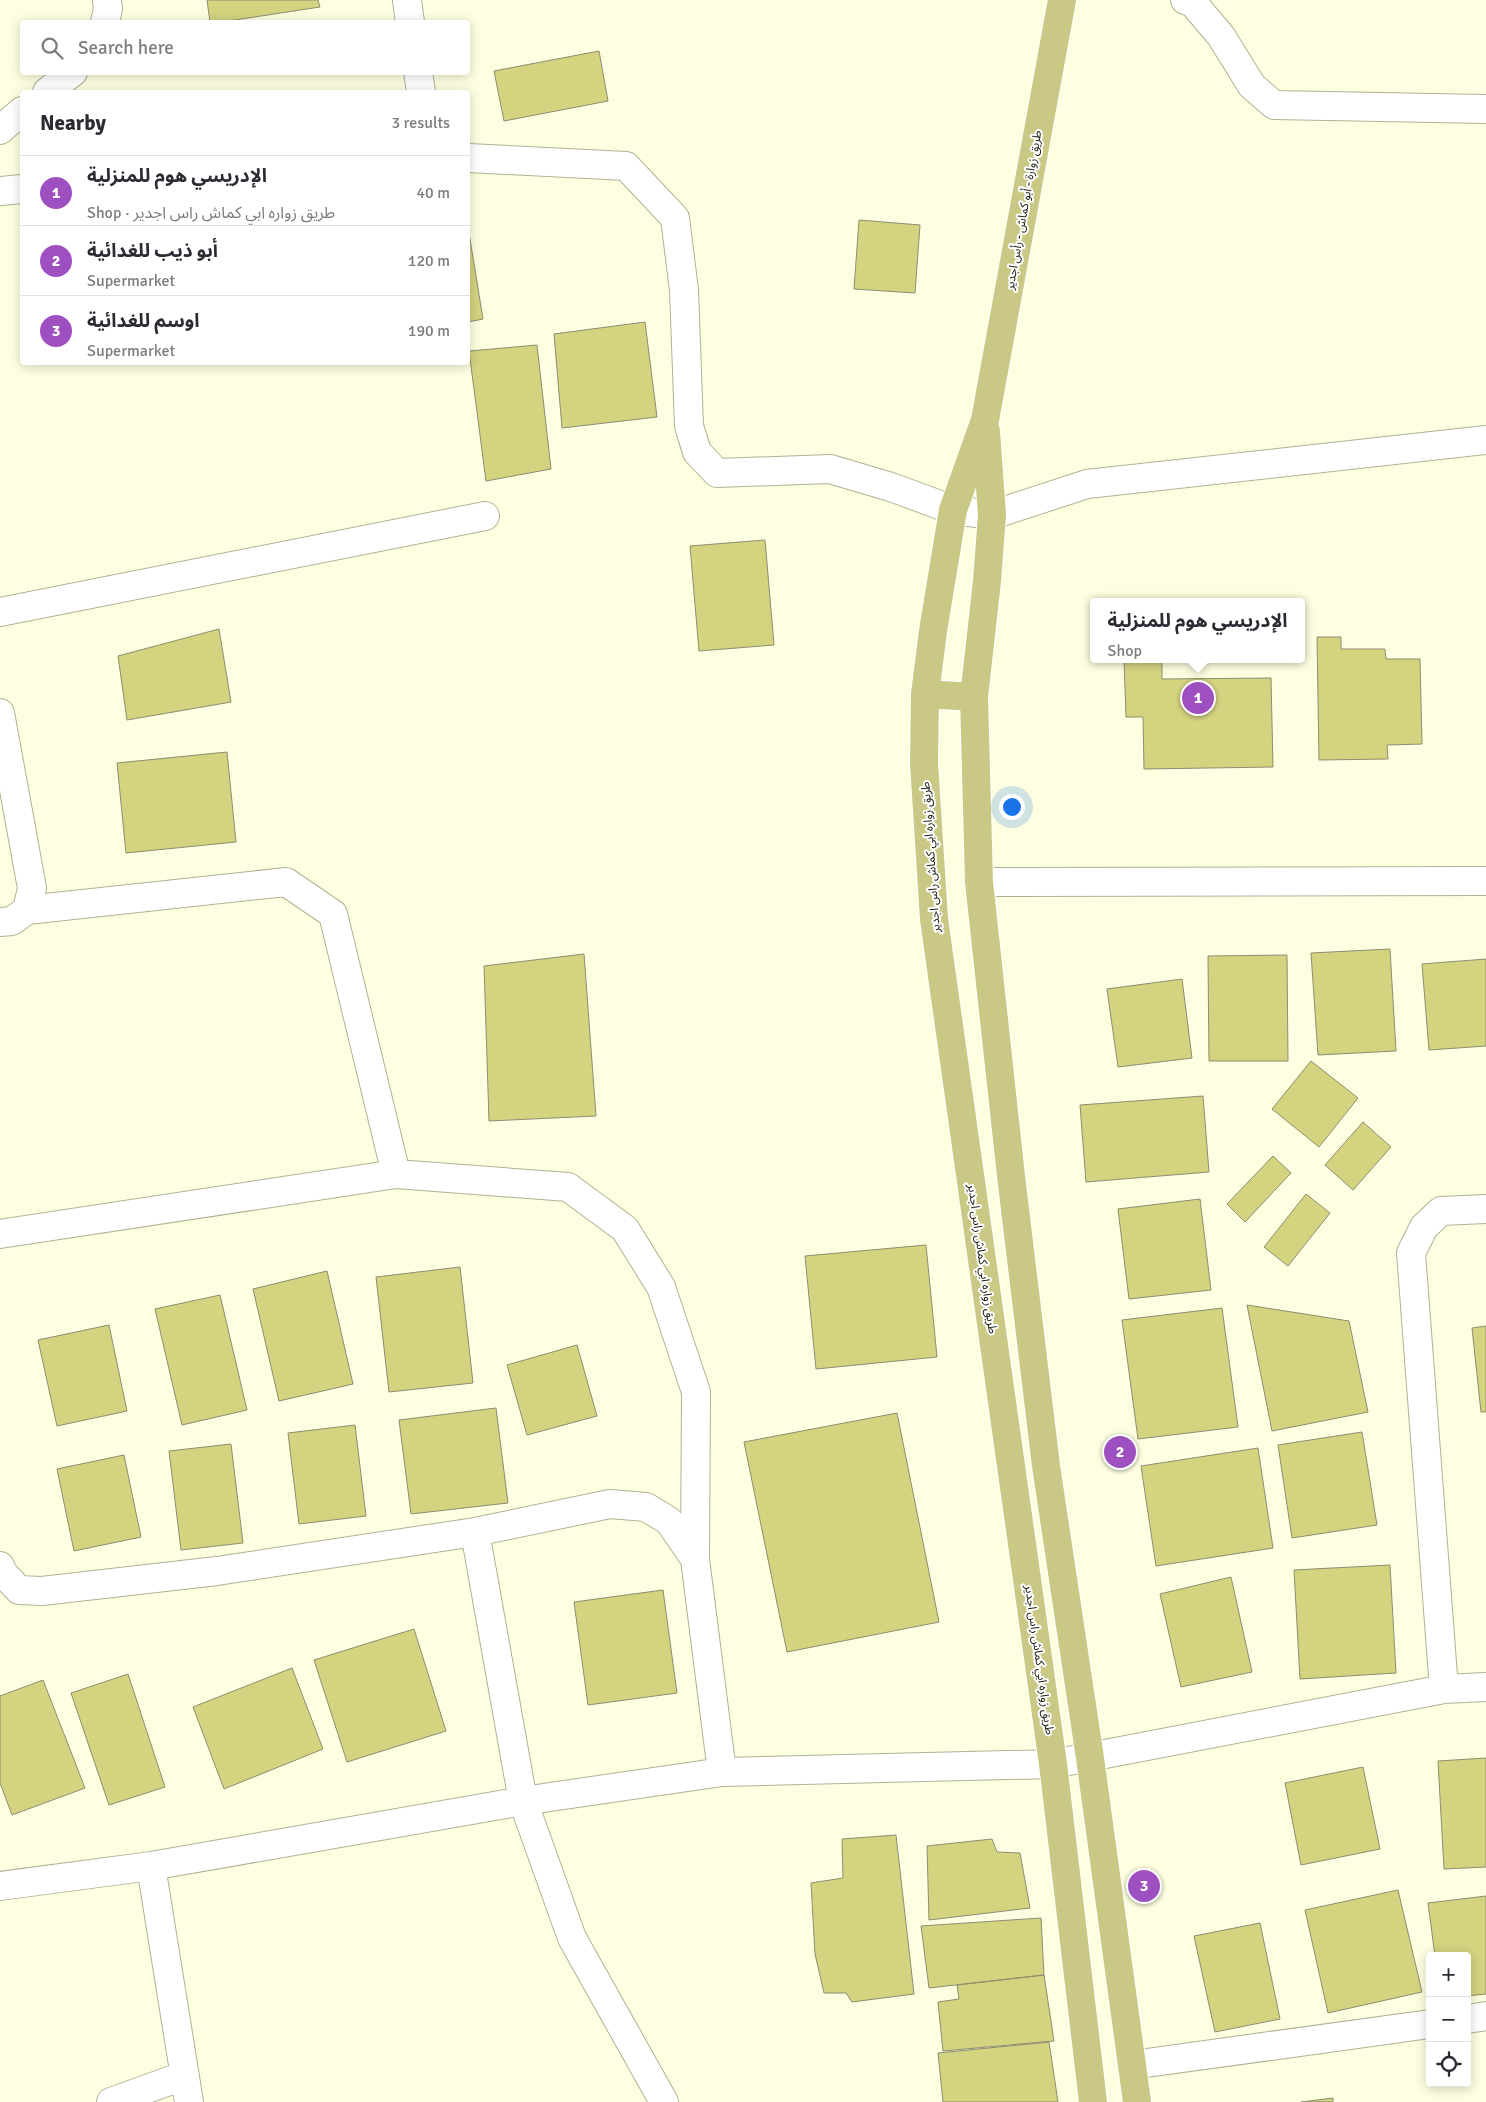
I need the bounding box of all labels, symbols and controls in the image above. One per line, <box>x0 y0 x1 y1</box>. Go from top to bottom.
search box <box>20 20 470 75</box>
icon: search <box>38 34 66 62</box>
text: Search here <box>78 36 174 60</box>
text: Nearby <box>40 110 106 136</box>
text: 3 results <box>391 113 450 133</box>
street label: طريق زوارة - أبو كماش - رأس اجدير <box>1002 129 1045 292</box>
text: الإدريسي هوم للمنزلية <box>87 164 267 188</box>
text: 1 <box>52 183 60 203</box>
text: 40 m <box>416 183 450 203</box>
text: Shop · طريق زواره ابي كماش راس اجدير <box>87 203 335 223</box>
text: أبو ذيب للغدائية <box>87 239 218 263</box>
text: 2 <box>52 251 60 271</box>
text: 120 m <box>408 251 450 271</box>
text: Supermarket <box>87 271 175 291</box>
text: اوسم للغدائية <box>87 309 200 333</box>
text: 3 <box>52 321 60 341</box>
text: 190 m <box>408 321 450 341</box>
text: Supermarket <box>87 341 175 361</box>
popup <box>1090 598 1305 663</box>
text: الإدريسي هوم للمنزلية <box>1108 609 1287 633</box>
text: Shop <box>1108 641 1142 661</box>
pin: 1 <box>1182 679 1214 717</box>
street label: طريق زواره ابي كماش راس اجدير <box>918 781 946 934</box>
your location <box>999 794 1025 820</box>
street label: طريق زواره ابي كماش راس اجدير <box>962 1182 1000 1335</box>
pin: 2 <box>1104 1433 1136 1471</box>
street label: طريق زواره ابي كماش راس اجدير <box>1019 1583 1057 1736</box>
pin: 3 <box>1128 1867 1160 1905</box>
map controls <box>1426 1952 1471 2087</box>
button: + <box>1426 1952 1471 1997</box>
button: − <box>1426 1997 1471 2042</box>
button: locate <box>1426 2042 1471 2087</box>

